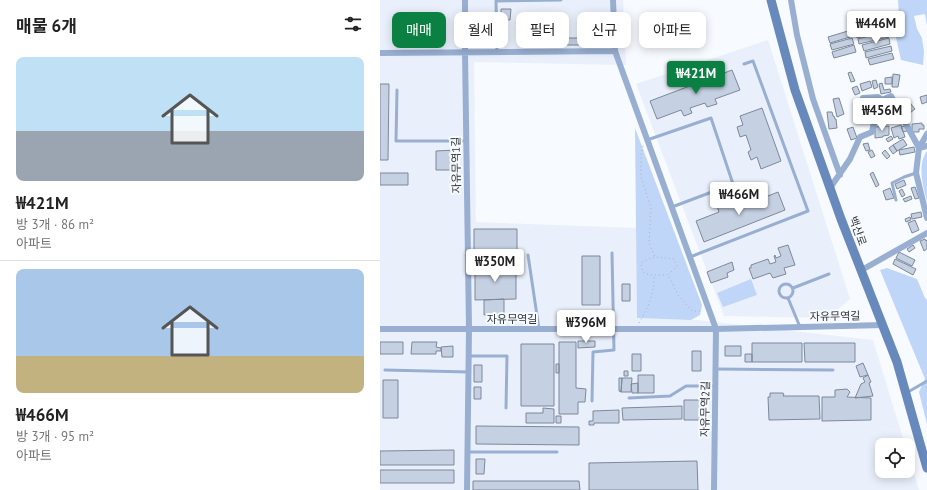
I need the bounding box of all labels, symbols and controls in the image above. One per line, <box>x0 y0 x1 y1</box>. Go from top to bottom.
pin: ₩446M <box>848 11 904 45</box>
chip: 매매 <box>392 12 446 48</box>
chip: 월세 <box>454 12 508 48</box>
chip: 필터 <box>516 12 569 48</box>
chip: 신규 <box>577 12 631 48</box>
chip: 아파트 <box>639 12 706 48</box>
icon: filters <box>342 13 364 35</box>
text: 매물 6개 <box>16 15 77 37</box>
text: ₩446M <box>856 15 896 32</box>
pin: ₩421M <box>668 61 724 95</box>
text: ₩421M <box>676 65 716 82</box>
icon: home <box>154 83 226 155</box>
pin: ₩456M <box>854 98 910 132</box>
text: ₩456M <box>862 102 902 119</box>
street label: 자유무역1길 <box>449 137 463 193</box>
pin: ₩466M <box>711 182 767 216</box>
text: ₩466M <box>719 186 759 203</box>
text: ₩421M <box>16 192 69 214</box>
street label: 백산로 <box>846 214 870 248</box>
text: 방 3개 · 86 m² <box>16 216 94 233</box>
text: 아파트 <box>16 235 52 252</box>
pin: ₩350M <box>467 249 523 283</box>
text: ₩350M <box>475 253 515 270</box>
icon: home <box>154 295 226 367</box>
street label: 자유무역길 <box>810 309 860 323</box>
pin: ₩396M <box>558 310 614 344</box>
street label: 자유무역길 <box>487 312 537 326</box>
text: ₩396M <box>566 314 606 331</box>
street label: 자유무역2길 <box>698 381 712 437</box>
text: ₩466M <box>16 404 69 426</box>
text: 방 3개 · 95 m² <box>16 428 94 445</box>
map controls <box>875 438 915 478</box>
button: locate <box>875 438 915 478</box>
text: 아파트 <box>16 447 52 464</box>

